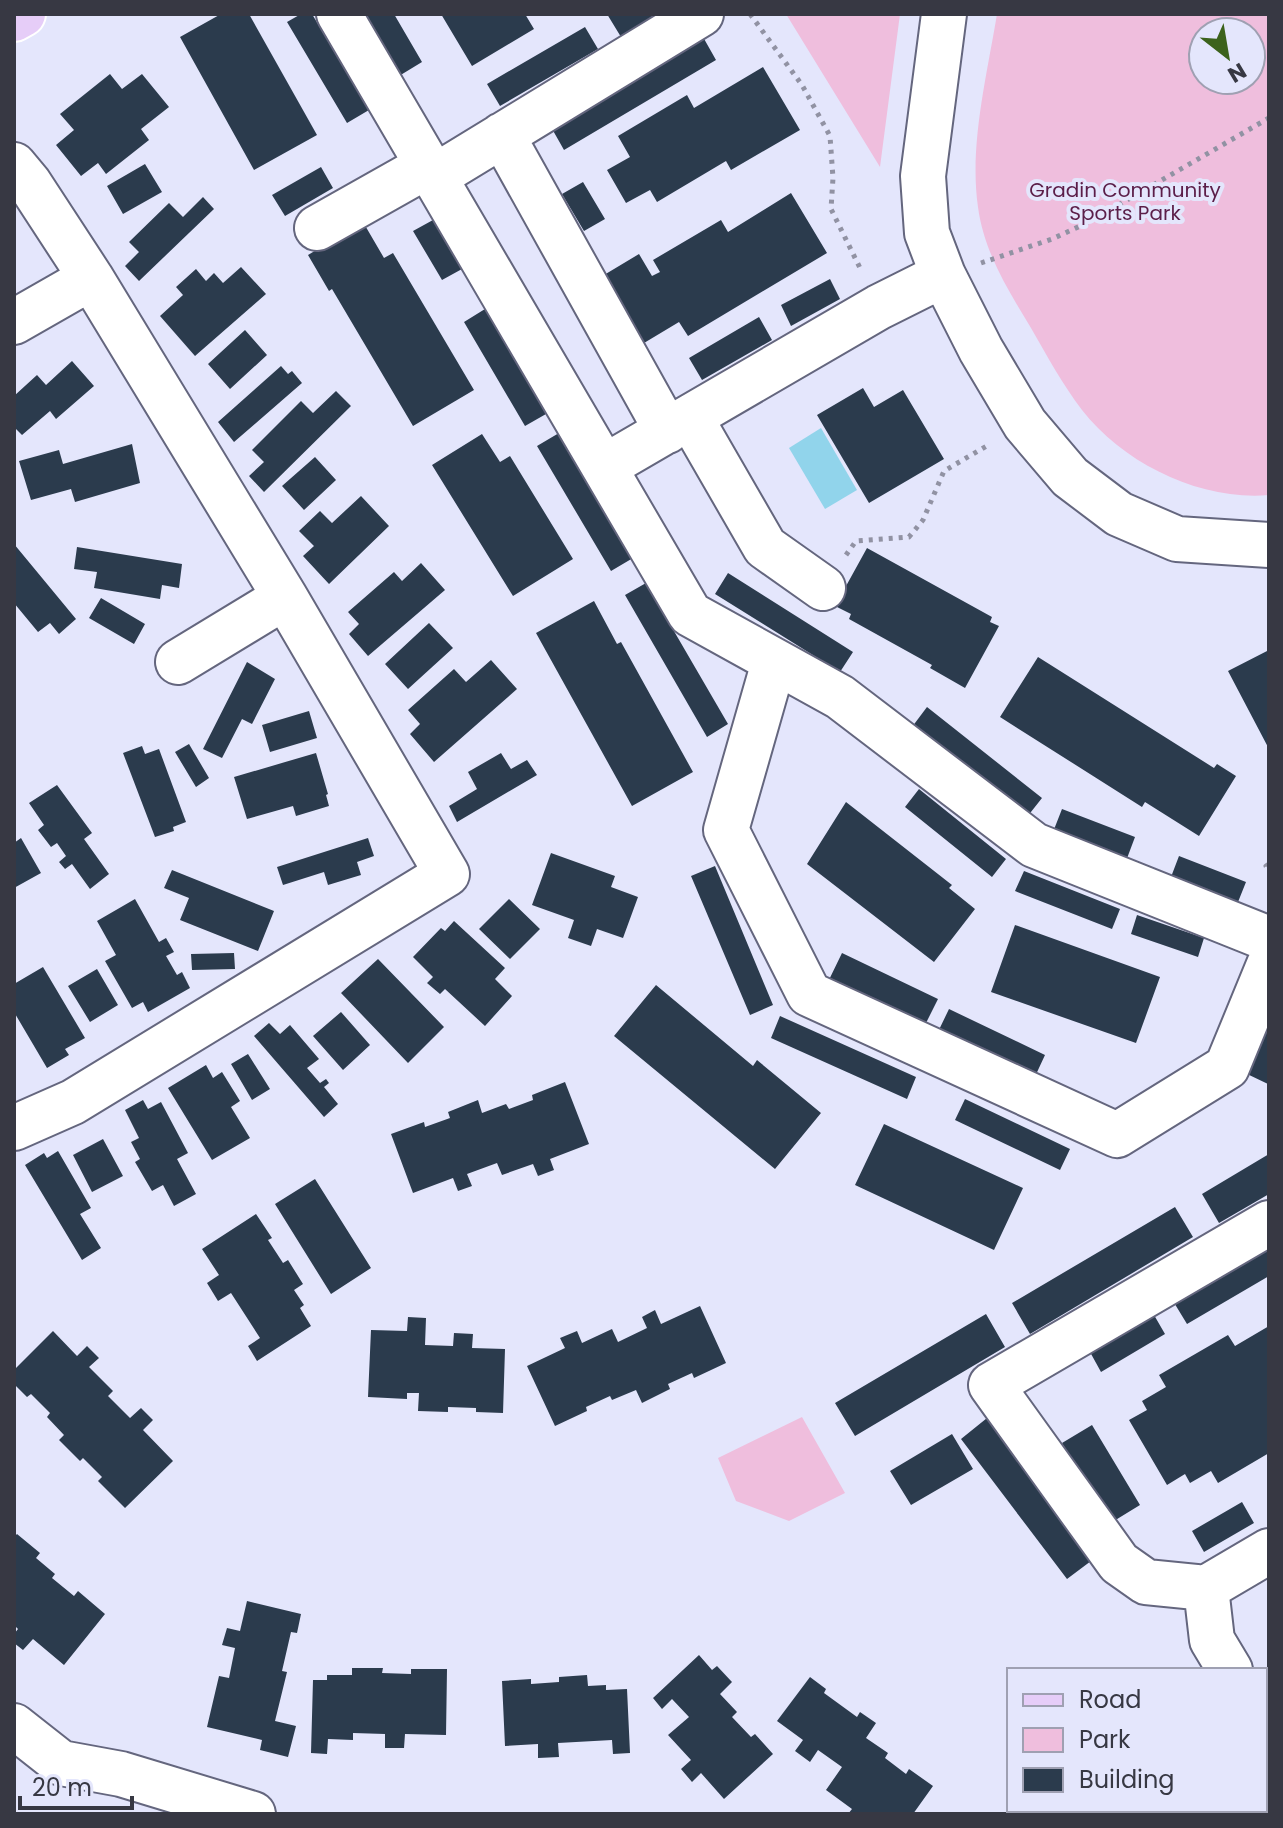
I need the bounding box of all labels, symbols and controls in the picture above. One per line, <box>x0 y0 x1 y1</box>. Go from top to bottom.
north arrow <box>1187 16 1267 96</box>
text: N <box>1222 55 1252 90</box>
park label: Gradin Community Sports Park <box>1029 176 1221 227</box>
legend <box>1007 1668 1267 1812</box>
text: Road <box>1079 1683 1141 1716</box>
text: Park <box>1079 1723 1131 1756</box>
scale bar <box>20 1760 132 1810</box>
text: Building <box>1079 1763 1175 1796</box>
text: 20 m <box>32 1771 92 1804</box>

